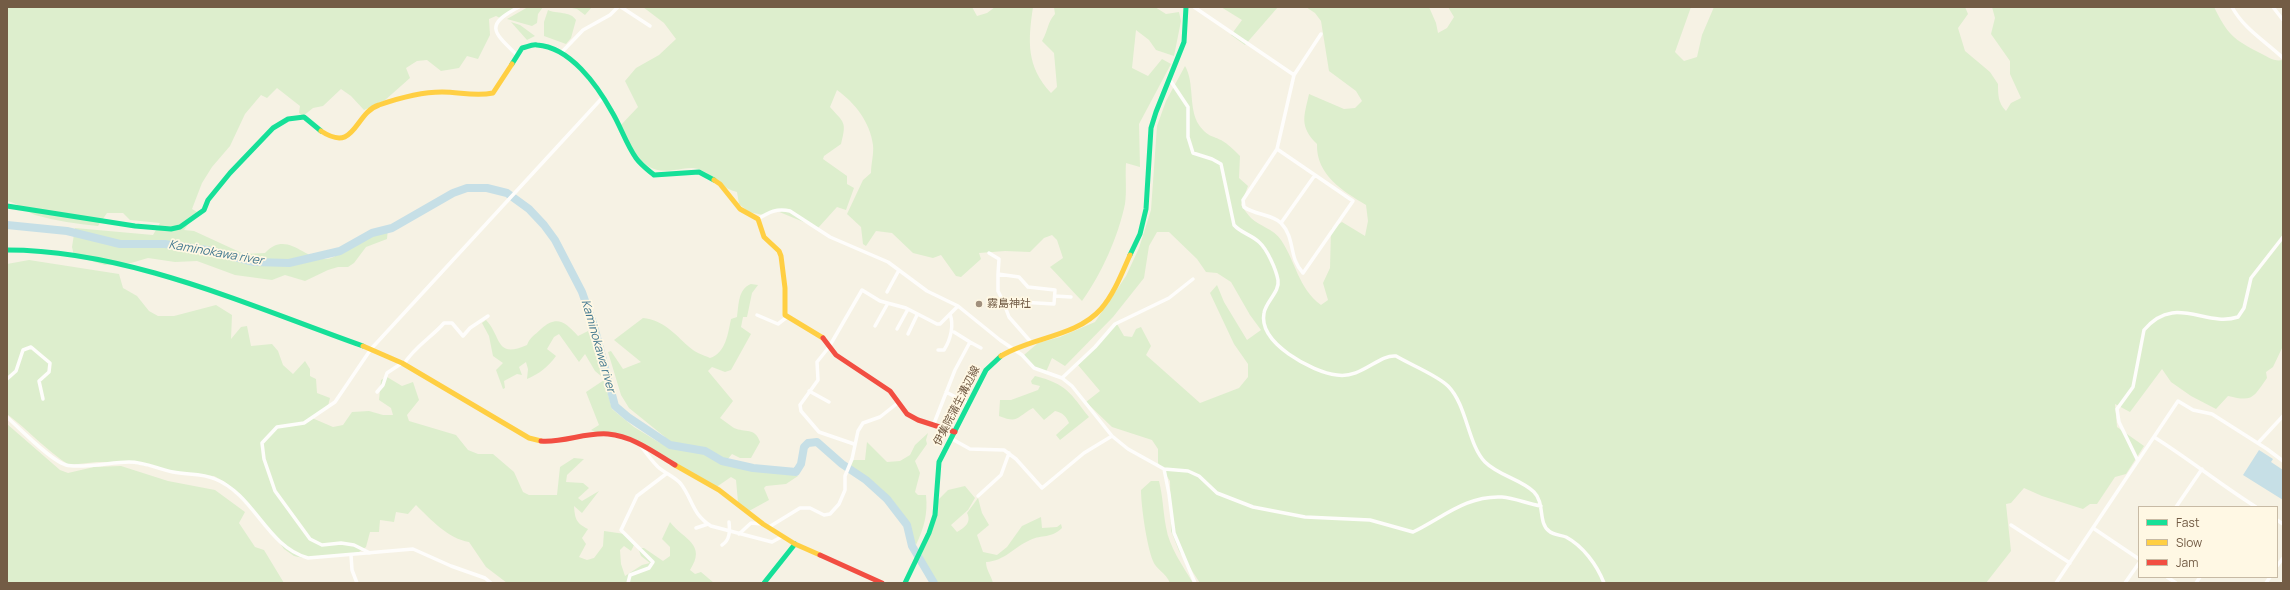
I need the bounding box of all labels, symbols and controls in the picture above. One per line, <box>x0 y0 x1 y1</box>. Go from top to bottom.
water label: Kaminokawa river <box>168 238 264 268</box>
place label: 霧島神社 <box>987 297 1031 311</box>
water label: Kaminokawa river <box>578 298 618 394</box>
marker: 霧島神社 <box>974 299 984 309</box>
street label: 伊集院蒲生溝辺線 <box>931 364 983 448</box>
legend <box>2138 506 2278 578</box>
text: Fast <box>2176 514 2200 531</box>
text: Slow <box>2176 534 2202 551</box>
text: Jam <box>2176 554 2198 571</box>

